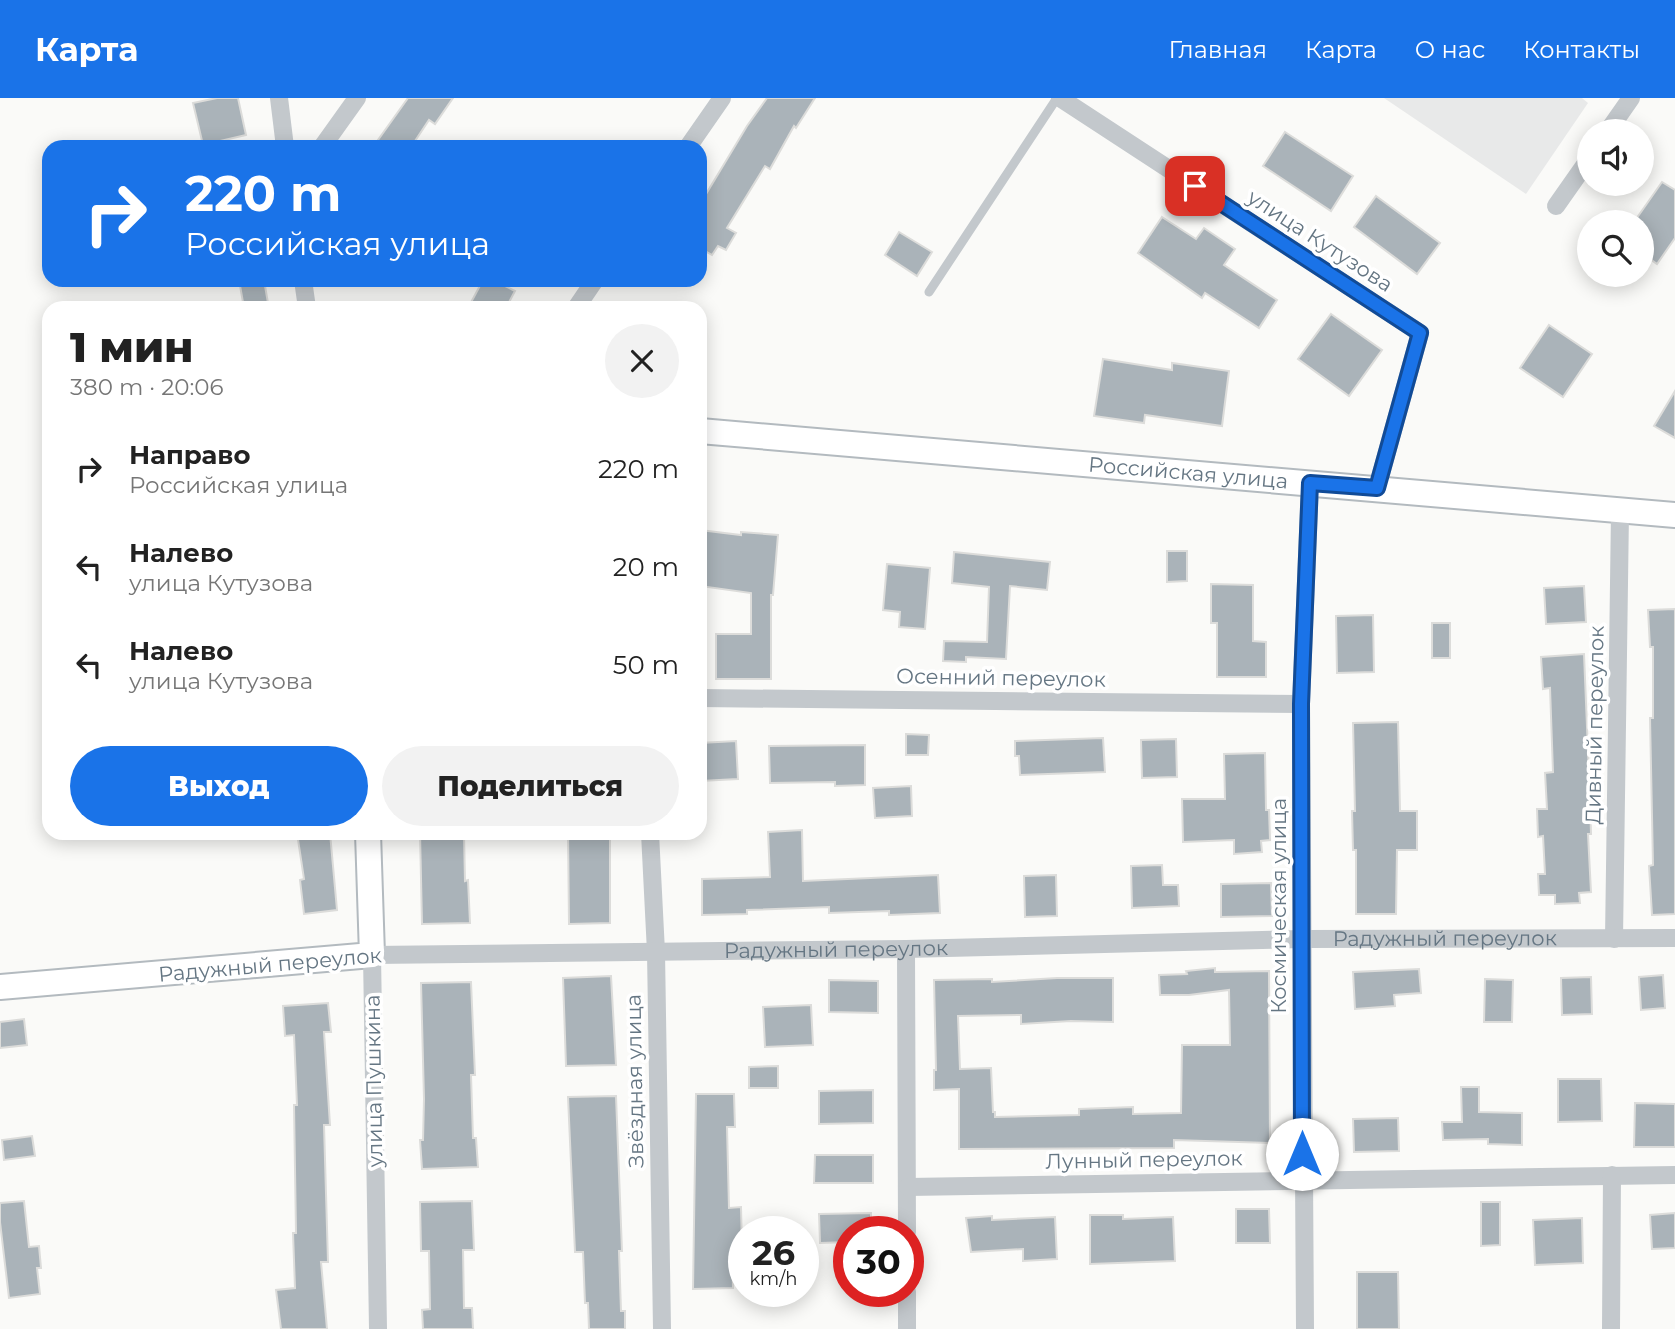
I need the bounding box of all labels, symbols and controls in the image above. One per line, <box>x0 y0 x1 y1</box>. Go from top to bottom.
text: Карта <box>35 29 138 69</box>
text: Главная <box>1169 35 1267 64</box>
text: Карта <box>1305 35 1377 64</box>
text: О нас <box>1415 35 1485 64</box>
text: Контакты <box>1523 35 1640 64</box>
map controls <box>1577 119 1654 287</box>
button: sound <box>1577 119 1654 196</box>
pin <box>1165 156 1225 216</box>
text: 220 m <box>185 164 341 223</box>
icon: arrive <box>1176 167 1214 205</box>
icon: right <box>70 168 161 259</box>
street label: улица Кутузова <box>1242 184 1398 297</box>
button: search <box>1577 210 1654 287</box>
text: Российская улица <box>185 224 490 263</box>
text: 1 мин <box>70 321 194 373</box>
button: close <box>605 324 679 398</box>
text: 380 m · 20:06 <box>70 373 224 401</box>
text: Направо <box>129 439 250 471</box>
icon: right <box>70 450 108 488</box>
street label: Российская улица <box>1087 452 1289 494</box>
text: 220 m <box>598 453 679 485</box>
text: Российская улица <box>129 471 348 499</box>
text: Налево <box>129 537 233 569</box>
icon: left <box>70 548 108 586</box>
text: 20 m <box>613 551 679 583</box>
text: улица Кутузова <box>129 569 313 597</box>
street label: Дивный переулок <box>1580 625 1609 825</box>
text: Налево <box>129 635 233 667</box>
icon: left <box>70 646 108 684</box>
text: 50 m <box>613 649 679 681</box>
street label: Осенний переулок <box>896 663 1106 692</box>
text: улица Кутузова <box>129 667 313 695</box>
button: Выход <box>70 746 368 826</box>
button: Поделиться <box>382 746 679 826</box>
street label: Космическая улица <box>1266 798 1291 1014</box>
street label: Радужный переулок <box>1333 925 1557 951</box>
street label: Радужный переулок <box>724 935 948 963</box>
street label: Радужный переулок <box>157 942 383 987</box>
street label: улица Пушкина <box>359 994 388 1169</box>
street label: Звёздная улица <box>620 994 649 1168</box>
position arrow <box>1265 1117 1339 1191</box>
street label: Лунный переулок <box>1045 1145 1243 1174</box>
speed limit sign: 30 <box>833 1216 924 1307</box>
text: 26 <box>752 1231 795 1274</box>
text: km/h <box>749 1268 798 1290</box>

